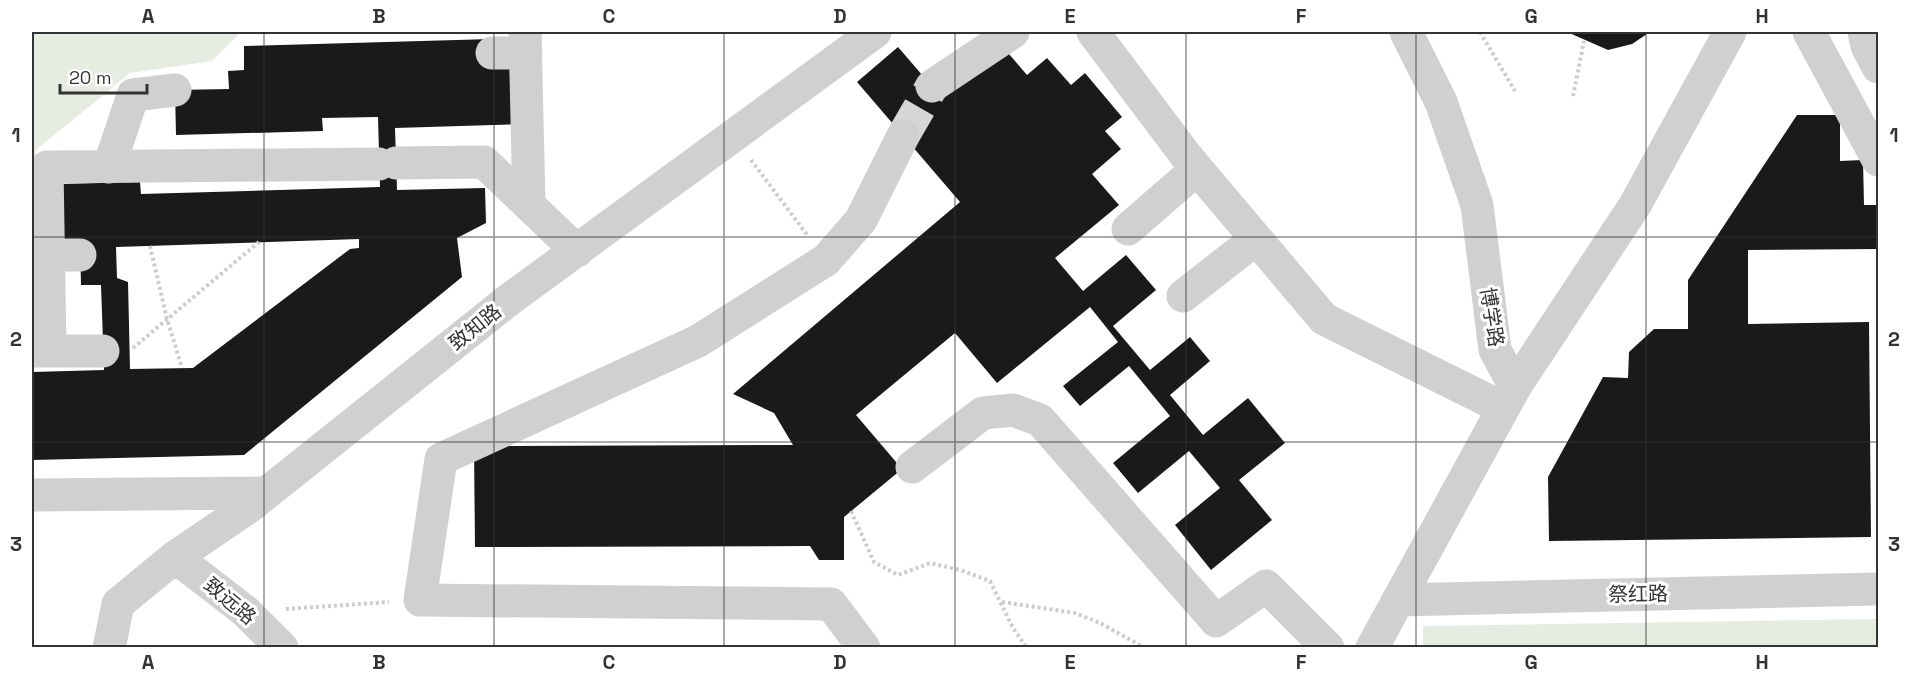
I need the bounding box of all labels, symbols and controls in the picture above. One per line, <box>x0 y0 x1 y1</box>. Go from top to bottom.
text: A <box>142 3 155 29</box>
text: B <box>372 3 386 29</box>
text: C <box>603 3 616 29</box>
text: D <box>833 3 847 29</box>
text: E <box>1064 3 1076 29</box>
text: F <box>1296 3 1307 29</box>
text: G <box>1524 3 1538 29</box>
text: H <box>1755 3 1769 29</box>
scale bar <box>60 57 147 95</box>
text: 20 m <box>69 66 112 89</box>
text: 1 <box>11 122 21 148</box>
text: 1 <box>1889 122 1899 148</box>
street label: 博学路 <box>1474 285 1510 349</box>
street label: 致知路 <box>444 298 506 356</box>
text: 2 <box>10 326 22 352</box>
text: 2 <box>1888 326 1900 352</box>
text: 3 <box>10 531 22 557</box>
text: 3 <box>1888 531 1900 557</box>
street label: 致远路 <box>199 572 261 630</box>
street label: 祭红路 <box>1608 580 1668 608</box>
text: A <box>142 649 155 675</box>
text: B <box>372 649 386 675</box>
text: C <box>603 649 616 675</box>
text: D <box>833 649 847 675</box>
text: E <box>1064 649 1076 675</box>
text: F <box>1296 649 1307 675</box>
text: G <box>1524 649 1538 675</box>
text: H <box>1755 649 1769 675</box>

